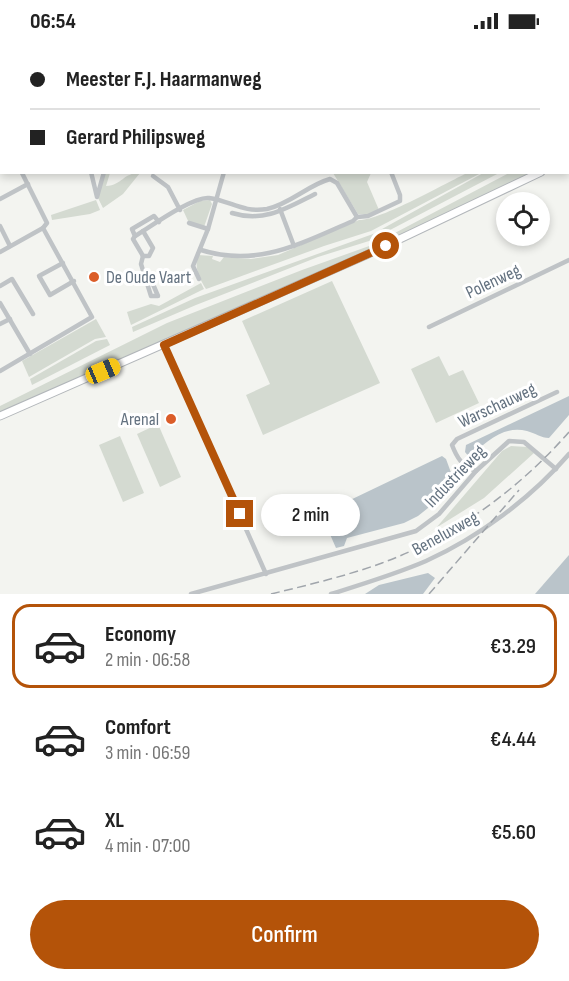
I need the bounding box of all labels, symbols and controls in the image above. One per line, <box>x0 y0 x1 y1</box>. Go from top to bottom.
text: 06:54 <box>30 8 76 35</box>
text: Meester F.J. Haarmanweg <box>66 66 261 93</box>
text: Gerard Philipsweg <box>66 124 205 151</box>
map controls <box>496 192 550 246</box>
button: locate <box>496 192 550 246</box>
route start <box>372 232 399 259</box>
street label: Polenweg <box>463 260 524 303</box>
place label: De Oude Vaart <box>106 267 192 288</box>
marker: De Oude Vaart <box>87 270 101 284</box>
car <box>83 356 123 386</box>
street label: Warschauweg <box>455 378 539 433</box>
place label: Arenal <box>120 409 159 430</box>
marker: Arenal <box>164 412 178 426</box>
street label: Industrieweg <box>421 441 490 512</box>
callout: 2 min <box>261 493 360 535</box>
route end <box>226 500 253 527</box>
text: 2 min <box>292 503 329 527</box>
street label: Beneluxweg <box>409 507 482 560</box>
icon: car <box>33 619 87 673</box>
text: Economy <box>105 621 176 648</box>
text: €3.29 <box>490 633 536 660</box>
text: 2 min · 06:58 <box>105 648 190 672</box>
icon: car <box>33 712 87 766</box>
text: Comfort <box>105 714 171 741</box>
text: €4.44 <box>490 726 536 753</box>
text: 3 min · 06:59 <box>105 741 190 765</box>
icon: car <box>33 805 87 859</box>
text: XL <box>105 807 124 834</box>
text: €5.60 <box>491 819 536 846</box>
text: 4 min · 07:00 <box>105 834 190 858</box>
button: Confirm <box>30 900 539 969</box>

